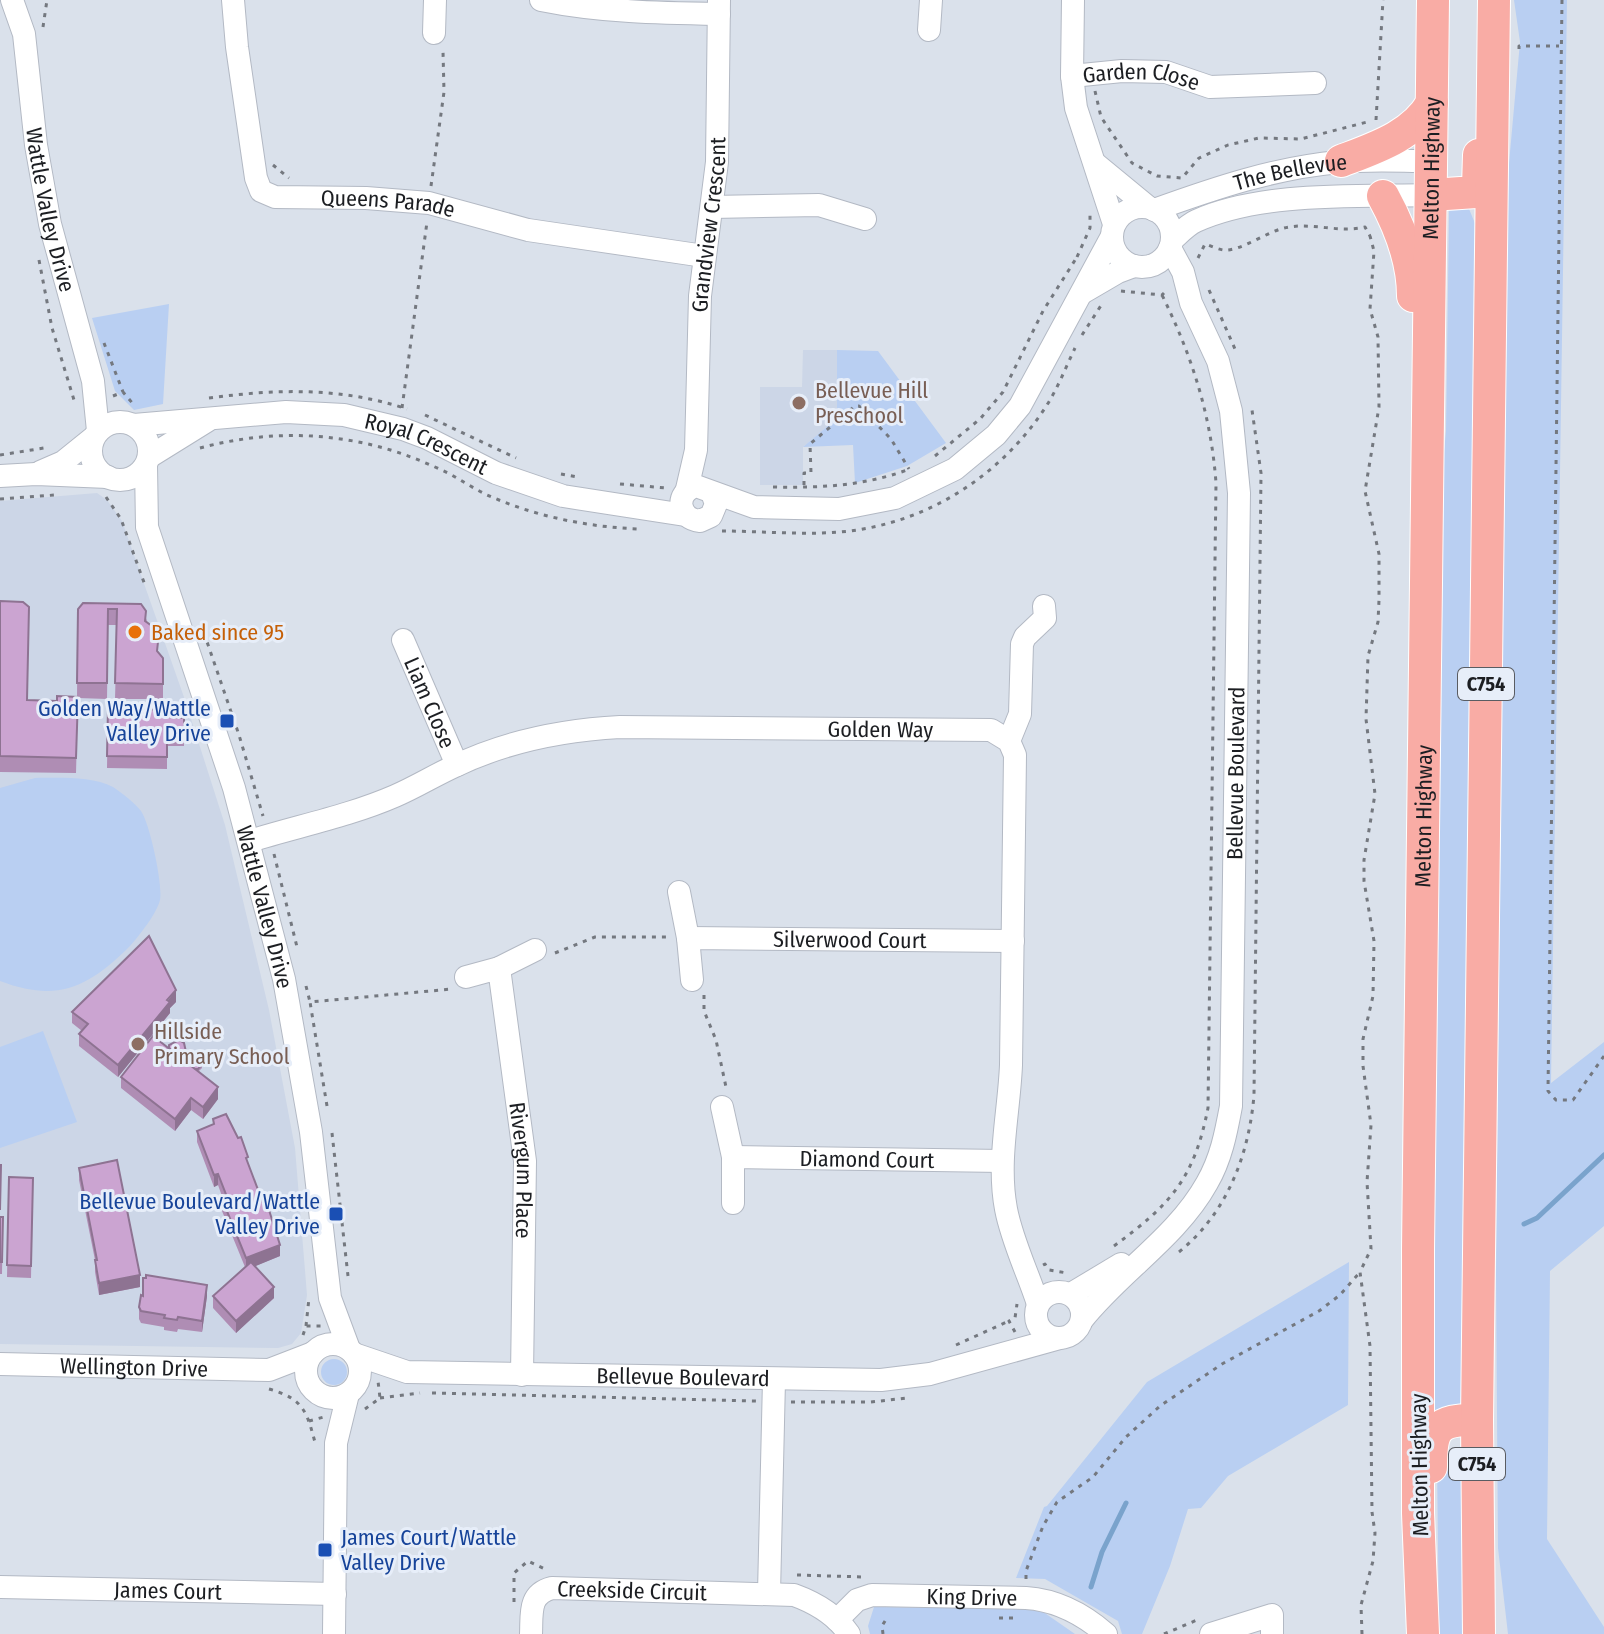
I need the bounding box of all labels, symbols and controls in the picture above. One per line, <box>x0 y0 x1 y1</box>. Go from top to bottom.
street label: Garden Close <box>1081 58 1203 97</box>
street label: Melton Highway <box>1417 96 1446 240</box>
street label: Wattle Valley Drive <box>20 126 81 295</box>
street label: Grandview Crescent <box>687 136 731 313</box>
street label: The Bellevue <box>1230 148 1348 197</box>
street label: Queens Parade <box>321 185 458 223</box>
place label: Bellevue Hill Preschool <box>815 377 928 429</box>
marker: Bellevue Hill Preschool <box>790 394 808 412</box>
street label: Royal Crescent <box>362 407 493 481</box>
place label: Baked since 95 <box>151 619 284 646</box>
marker: Baked since 95 <box>126 623 144 641</box>
street label: Liam Close <box>398 653 461 752</box>
road number: C754 <box>1458 668 1514 700</box>
street label: Bellevue Boulevard <box>1221 686 1250 860</box>
place label: Golden Way/Wattle Valley Drive <box>38 695 211 747</box>
marker: Golden Way/Wattle Valley Drive <box>218 712 236 730</box>
street label: Golden Way <box>828 716 933 744</box>
street label: Melton Highway <box>1409 744 1438 888</box>
street label: Wattle Valley Drive <box>230 823 298 990</box>
street label: Silverwood Court <box>773 926 928 954</box>
place label: Hillside Primary School <box>154 1018 290 1070</box>
marker: Hillside Primary School <box>129 1035 147 1053</box>
street label: Rivergum Place <box>503 1100 538 1239</box>
street label: Diamond Court <box>799 1145 935 1174</box>
place label: Bellevue Boulevard/Wattle Valley Drive <box>79 1188 320 1240</box>
marker: Bellevue Boulevard/Wattle Valley Drive <box>327 1205 345 1223</box>
street label: Wellington Drive <box>60 1352 208 1383</box>
street label: Bellevue Boulevard <box>596 1362 770 1392</box>
street label: Melton Highway <box>1405 1393 1434 1537</box>
road number: C754 <box>1449 1448 1505 1480</box>
place label: James Court/Wattle Valley Drive <box>341 1524 516 1576</box>
marker: James Court/Wattle Valley Drive <box>316 1541 334 1559</box>
street label: Creekside Circuit <box>557 1575 708 1607</box>
street label: James Court <box>114 1576 223 1606</box>
street label: King Drive <box>926 1583 1018 1612</box>

